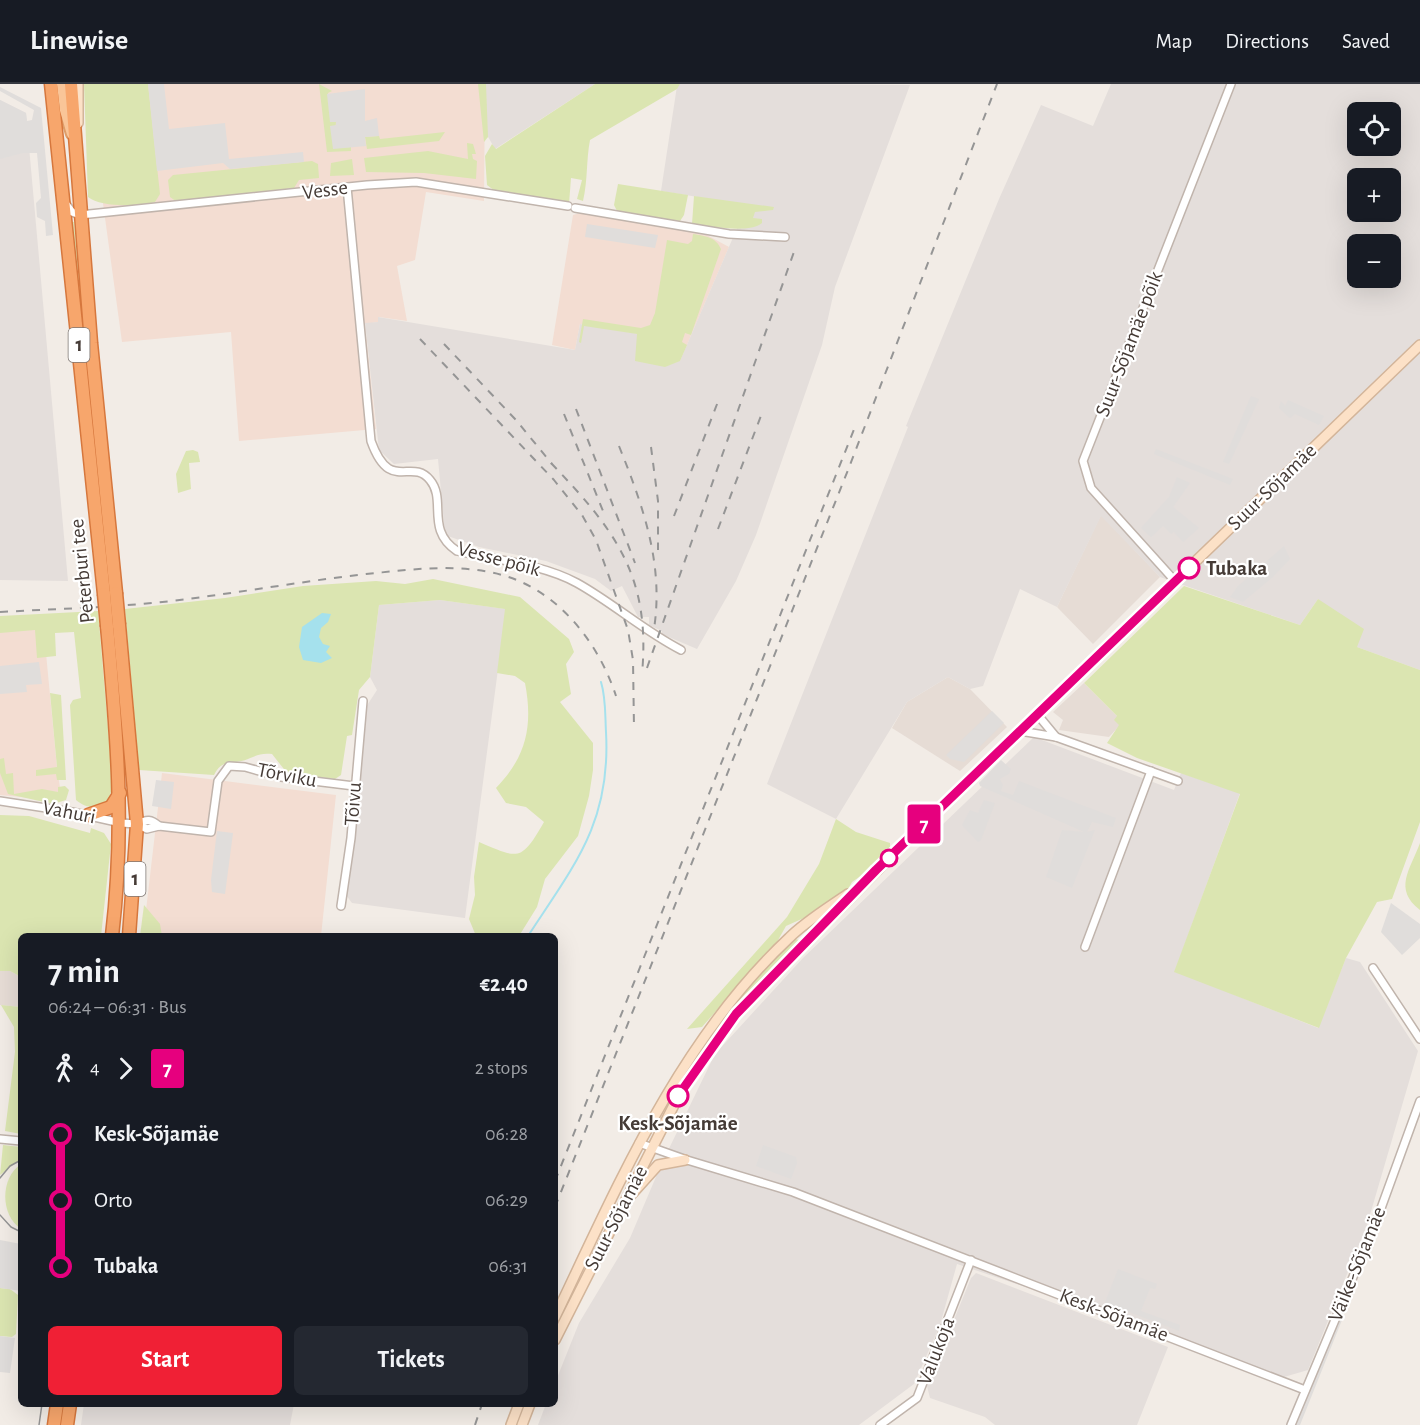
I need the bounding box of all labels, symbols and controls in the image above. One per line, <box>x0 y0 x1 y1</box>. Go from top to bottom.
text: Linewise <box>30 27 128 55</box>
text: Map <box>1156 31 1192 52</box>
text: Directions <box>1225 31 1309 52</box>
text: Saved <box>1342 31 1390 52</box>
map controls <box>1347 102 1401 288</box>
button: locate <box>1347 102 1401 156</box>
button: + <box>1347 168 1401 222</box>
street label: Vesse <box>301 177 349 203</box>
button: − <box>1347 234 1401 288</box>
street label: Suur-Sõjamäe põik <box>1092 268 1167 420</box>
road number: 1 <box>68 328 90 362</box>
street label: Suur-Sõjamäe <box>1223 440 1321 534</box>
street label: Peterburi tee <box>66 518 98 624</box>
street label: Vesse põik <box>455 538 543 580</box>
marker: Tubaka <box>1178 557 1200 579</box>
place label: Tubaka <box>1206 558 1267 579</box>
street label: Tõrviku <box>255 759 319 791</box>
street label: Tõivu <box>341 781 365 827</box>
street label: Vahuri <box>41 797 97 827</box>
line badge: 7 <box>904 804 944 844</box>
text: 7 <box>919 814 929 835</box>
unlabelled marker <box>880 849 898 867</box>
road number: 1 <box>124 862 146 896</box>
text: 7 min <box>48 956 120 989</box>
text: €2.40 <box>480 973 528 995</box>
text: 06:24 – 06:31 · Bus <box>48 997 187 1017</box>
icon: walk <box>48 1052 81 1085</box>
icon: forward <box>109 1052 142 1085</box>
text: 4 <box>90 1058 100 1078</box>
text: 7 <box>163 1058 172 1079</box>
text: 2 stops <box>475 1058 528 1078</box>
marker: Kesk-Sõjamäe <box>667 1085 689 1107</box>
place label: Kesk-Sõjamäe <box>618 1113 738 1134</box>
text: Kesk-Sõjamäe <box>94 1123 219 1145</box>
text: 06:28 <box>485 1124 528 1144</box>
street label: Suur-Sõjamäe <box>581 1162 651 1274</box>
text: Orto <box>94 1189 133 1211</box>
text: 06:29 <box>485 1190 528 1210</box>
street label: Väike-Sõjamäe <box>1324 1204 1390 1324</box>
text: Tubaka <box>94 1255 158 1277</box>
text: 06:31 <box>488 1256 528 1276</box>
street label: Kesk-Sõjamäe <box>1057 1285 1171 1345</box>
street label: Valukoja <box>913 1314 959 1388</box>
button: Start <box>48 1326 282 1395</box>
button: Tickets <box>294 1326 528 1395</box>

